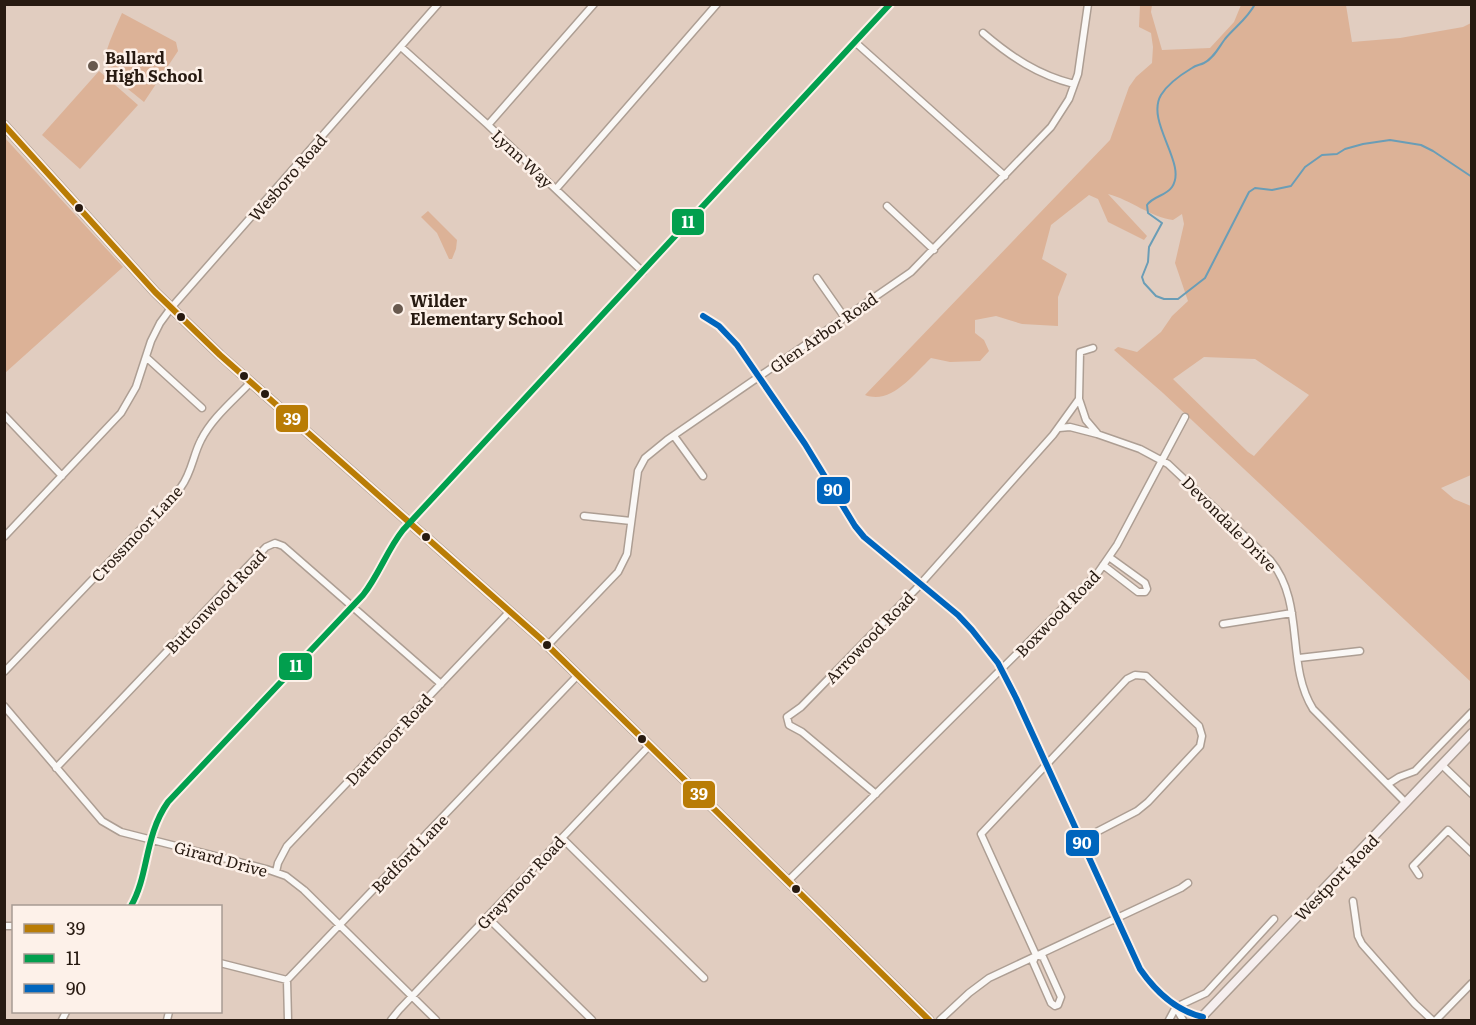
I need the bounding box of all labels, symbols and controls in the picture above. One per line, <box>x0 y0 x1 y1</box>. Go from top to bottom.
place label: Ballard High School <box>105 45 203 87</box>
marker: Ballard High School <box>86 59 100 73</box>
street label: Lynn Way <box>487 123 560 193</box>
street label: Wesboro Road <box>242 128 332 226</box>
unlabelled marker <box>73 202 85 214</box>
line badge: 11 <box>671 208 705 236</box>
text: 11 <box>681 209 695 233</box>
street label: Glen Arbor Road <box>764 286 882 378</box>
place label: Wilder Elementary School <box>410 288 564 330</box>
marker: Wilder Elementary School <box>391 302 405 316</box>
unlabelled marker <box>175 311 187 323</box>
unlabelled marker <box>238 370 250 382</box>
unlabelled marker <box>259 388 271 400</box>
line badge: 39 <box>275 404 309 433</box>
text: 39 <box>283 406 301 430</box>
street label: Devondale Drive <box>1177 470 1283 576</box>
line badge: 90 <box>816 476 851 505</box>
text: 90 <box>823 477 843 501</box>
street label: Crossmoor Lane <box>85 479 187 587</box>
unlabelled marker <box>420 531 432 543</box>
street label: Buttonwood Road <box>159 543 271 658</box>
street label: Boxwood Road <box>1009 564 1105 662</box>
street label: Arrowood Road <box>819 585 919 688</box>
unlabelled marker <box>541 639 553 651</box>
line badge: 11 <box>278 652 313 681</box>
text: 11 <box>289 653 303 677</box>
street label: Dartmoor Road <box>339 688 437 790</box>
unlabelled marker <box>636 733 648 745</box>
line badge: 39 <box>682 780 716 809</box>
text: 39 <box>690 781 708 805</box>
street label: Bedford Lane <box>365 808 453 898</box>
street label: Westport Road <box>1288 828 1384 926</box>
line badge: 90 <box>1065 829 1100 857</box>
street label: Graymoor Road <box>470 830 570 934</box>
text: 90 <box>1072 830 1092 854</box>
street label: Girard Drive <box>172 834 270 882</box>
unlabelled marker <box>790 883 802 895</box>
legend <box>12 905 222 1013</box>
text: 39 <box>66 914 85 941</box>
text: 11 <box>66 944 81 971</box>
text: 90 <box>66 974 86 1001</box>

